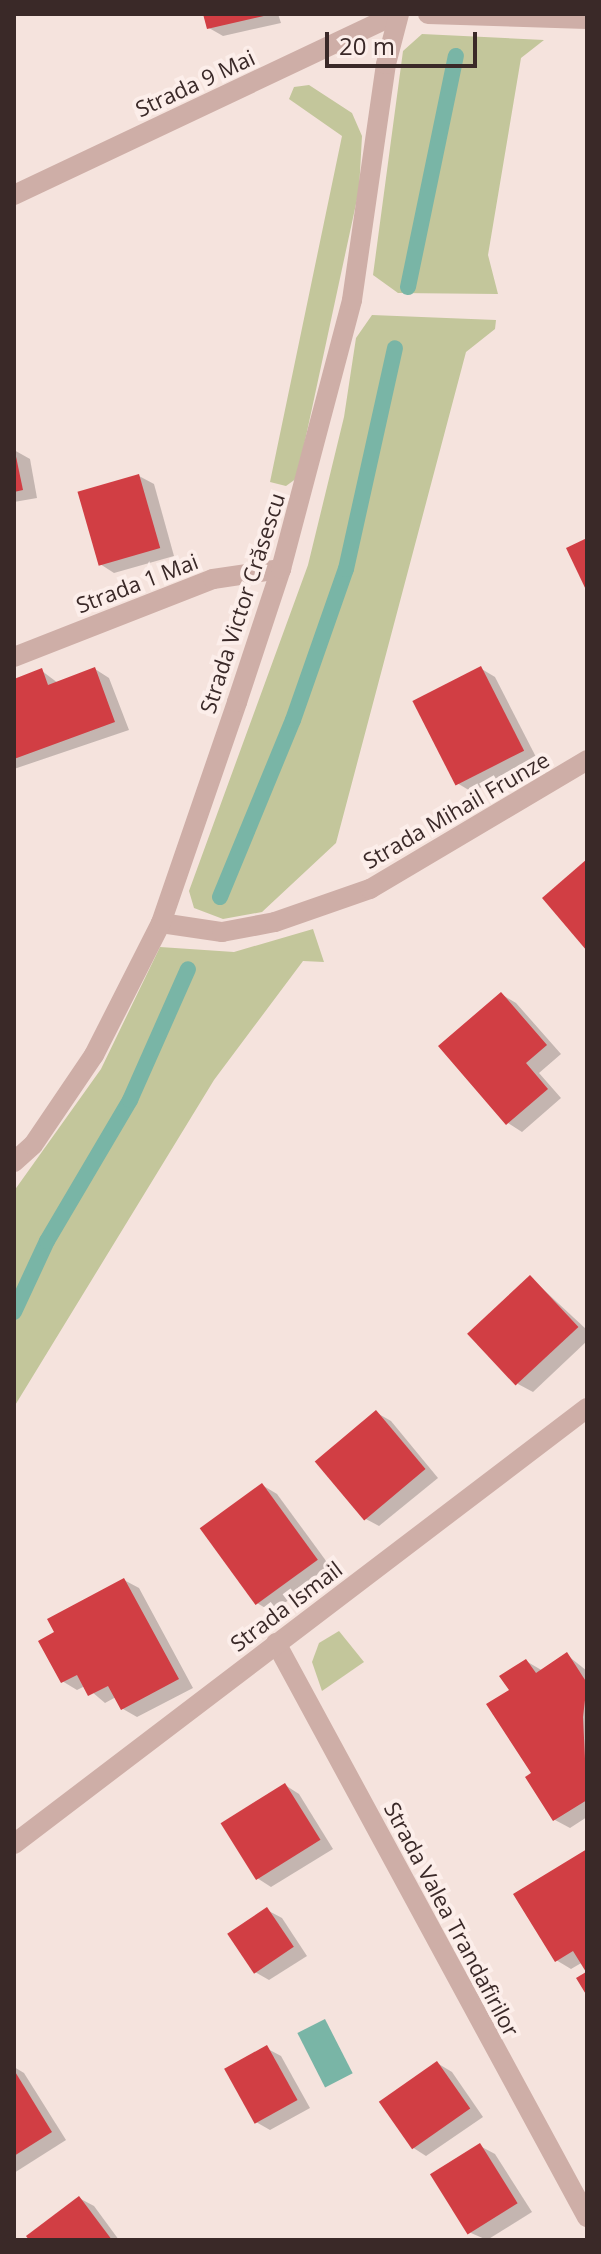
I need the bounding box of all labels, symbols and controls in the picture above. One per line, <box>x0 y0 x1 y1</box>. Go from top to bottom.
scale bar <box>329 16 481 66</box>
text: 20 m <box>339 29 395 62</box>
street label: Strada 9 Mai <box>131 44 259 122</box>
street label: Strada Victor Crăsescu <box>194 490 290 716</box>
street label: Strada 1 Mai <box>72 548 202 618</box>
street label: Strada Mihail Frunze <box>358 746 554 874</box>
street label: Strada Ismail <box>225 1555 347 1657</box>
street label: Strada Valea Trandafirilor <box>379 1797 525 2041</box>

